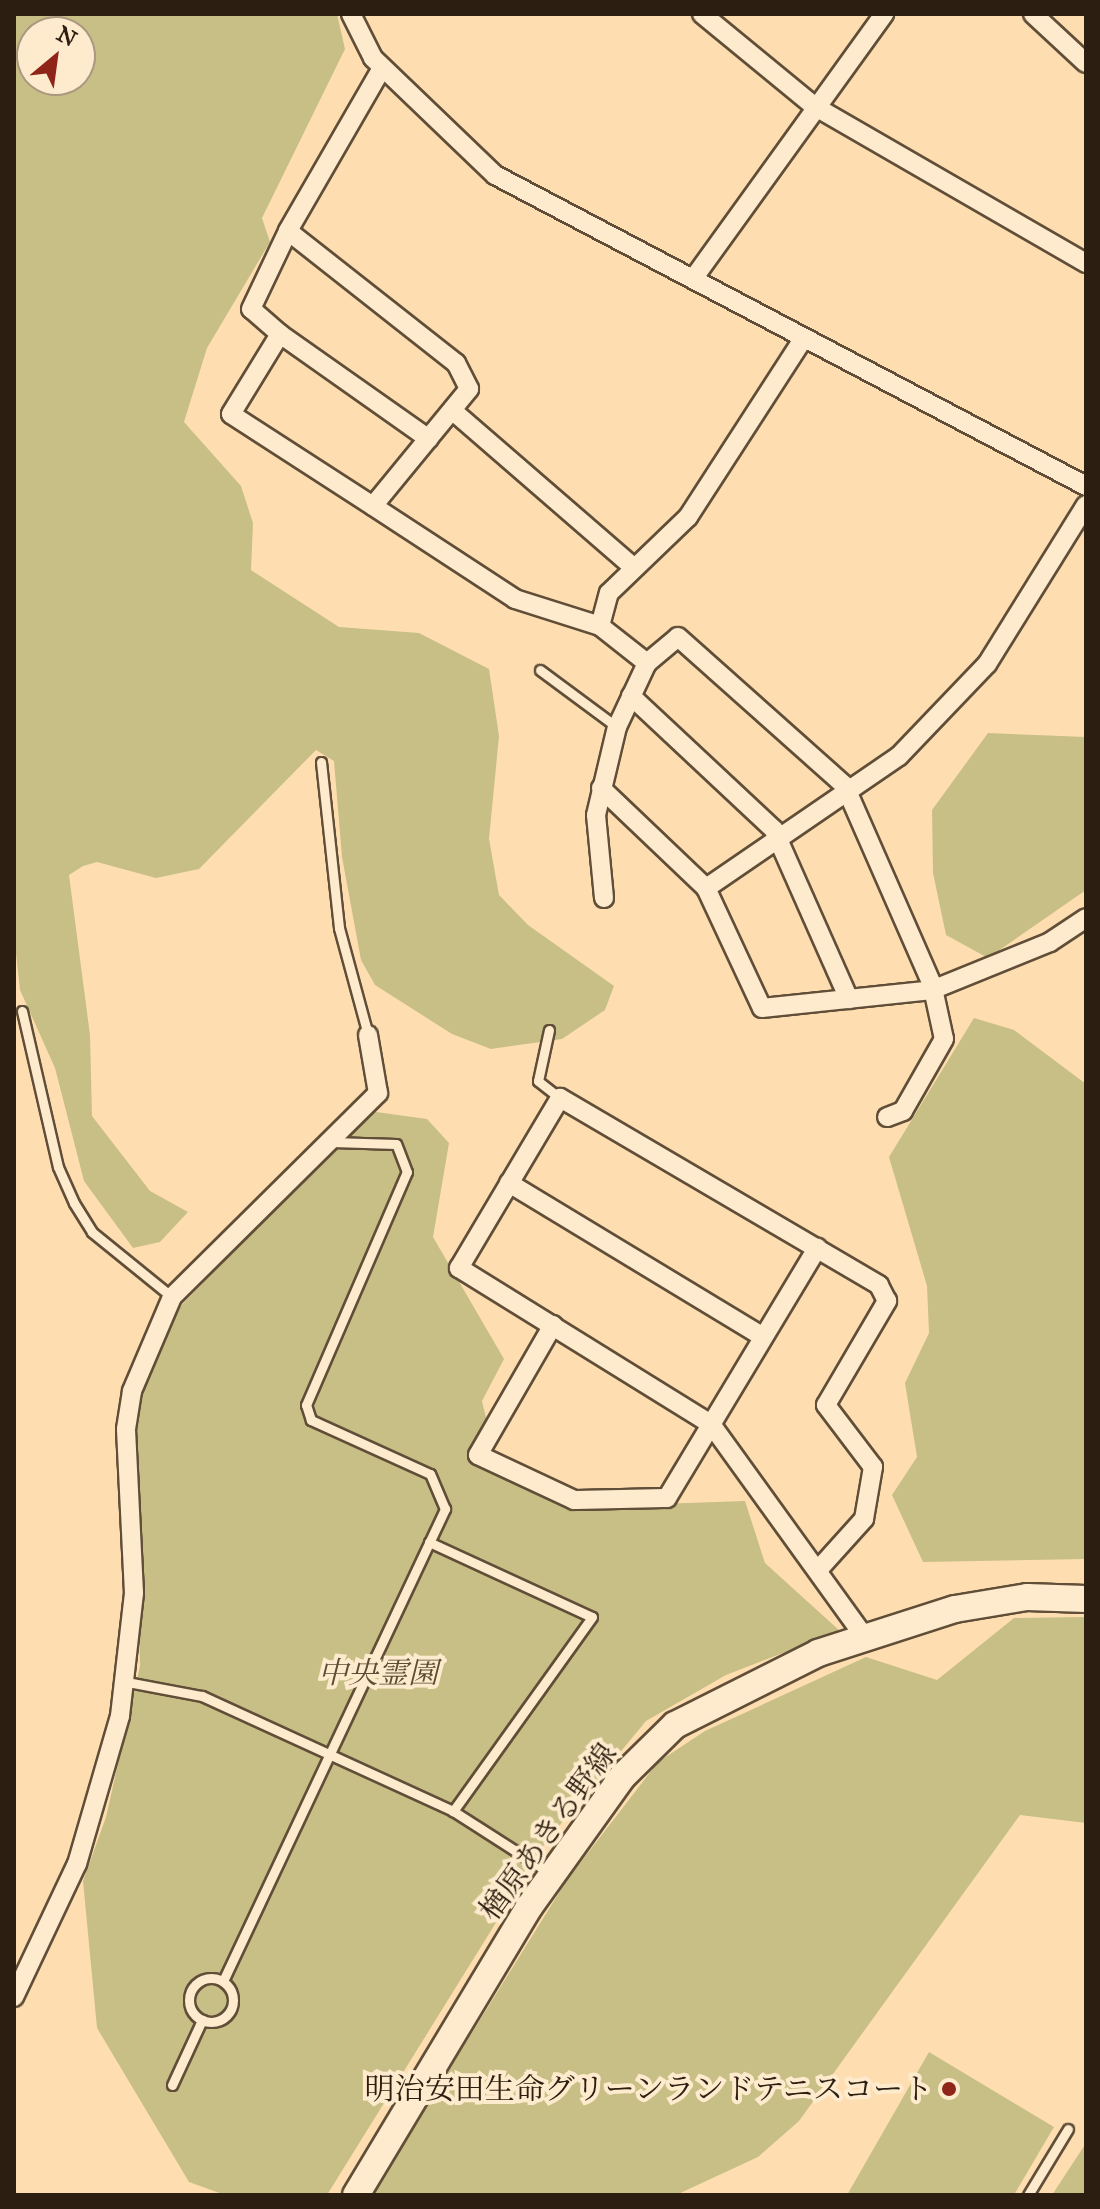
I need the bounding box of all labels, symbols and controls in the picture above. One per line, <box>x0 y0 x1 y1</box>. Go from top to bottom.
north arrow <box>16 16 96 96</box>
text: N <box>52 20 82 53</box>
park label: 中央霊園 <box>318 1655 438 1691</box>
street label: 楢原あきる野線 <box>472 1736 624 1928</box>
place label: 明治安田生命グリーンランドテニスコート <box>363 2071 933 2107</box>
marker: 明治安田生命グリーンランドテニスコート <box>940 2080 958 2098</box>

